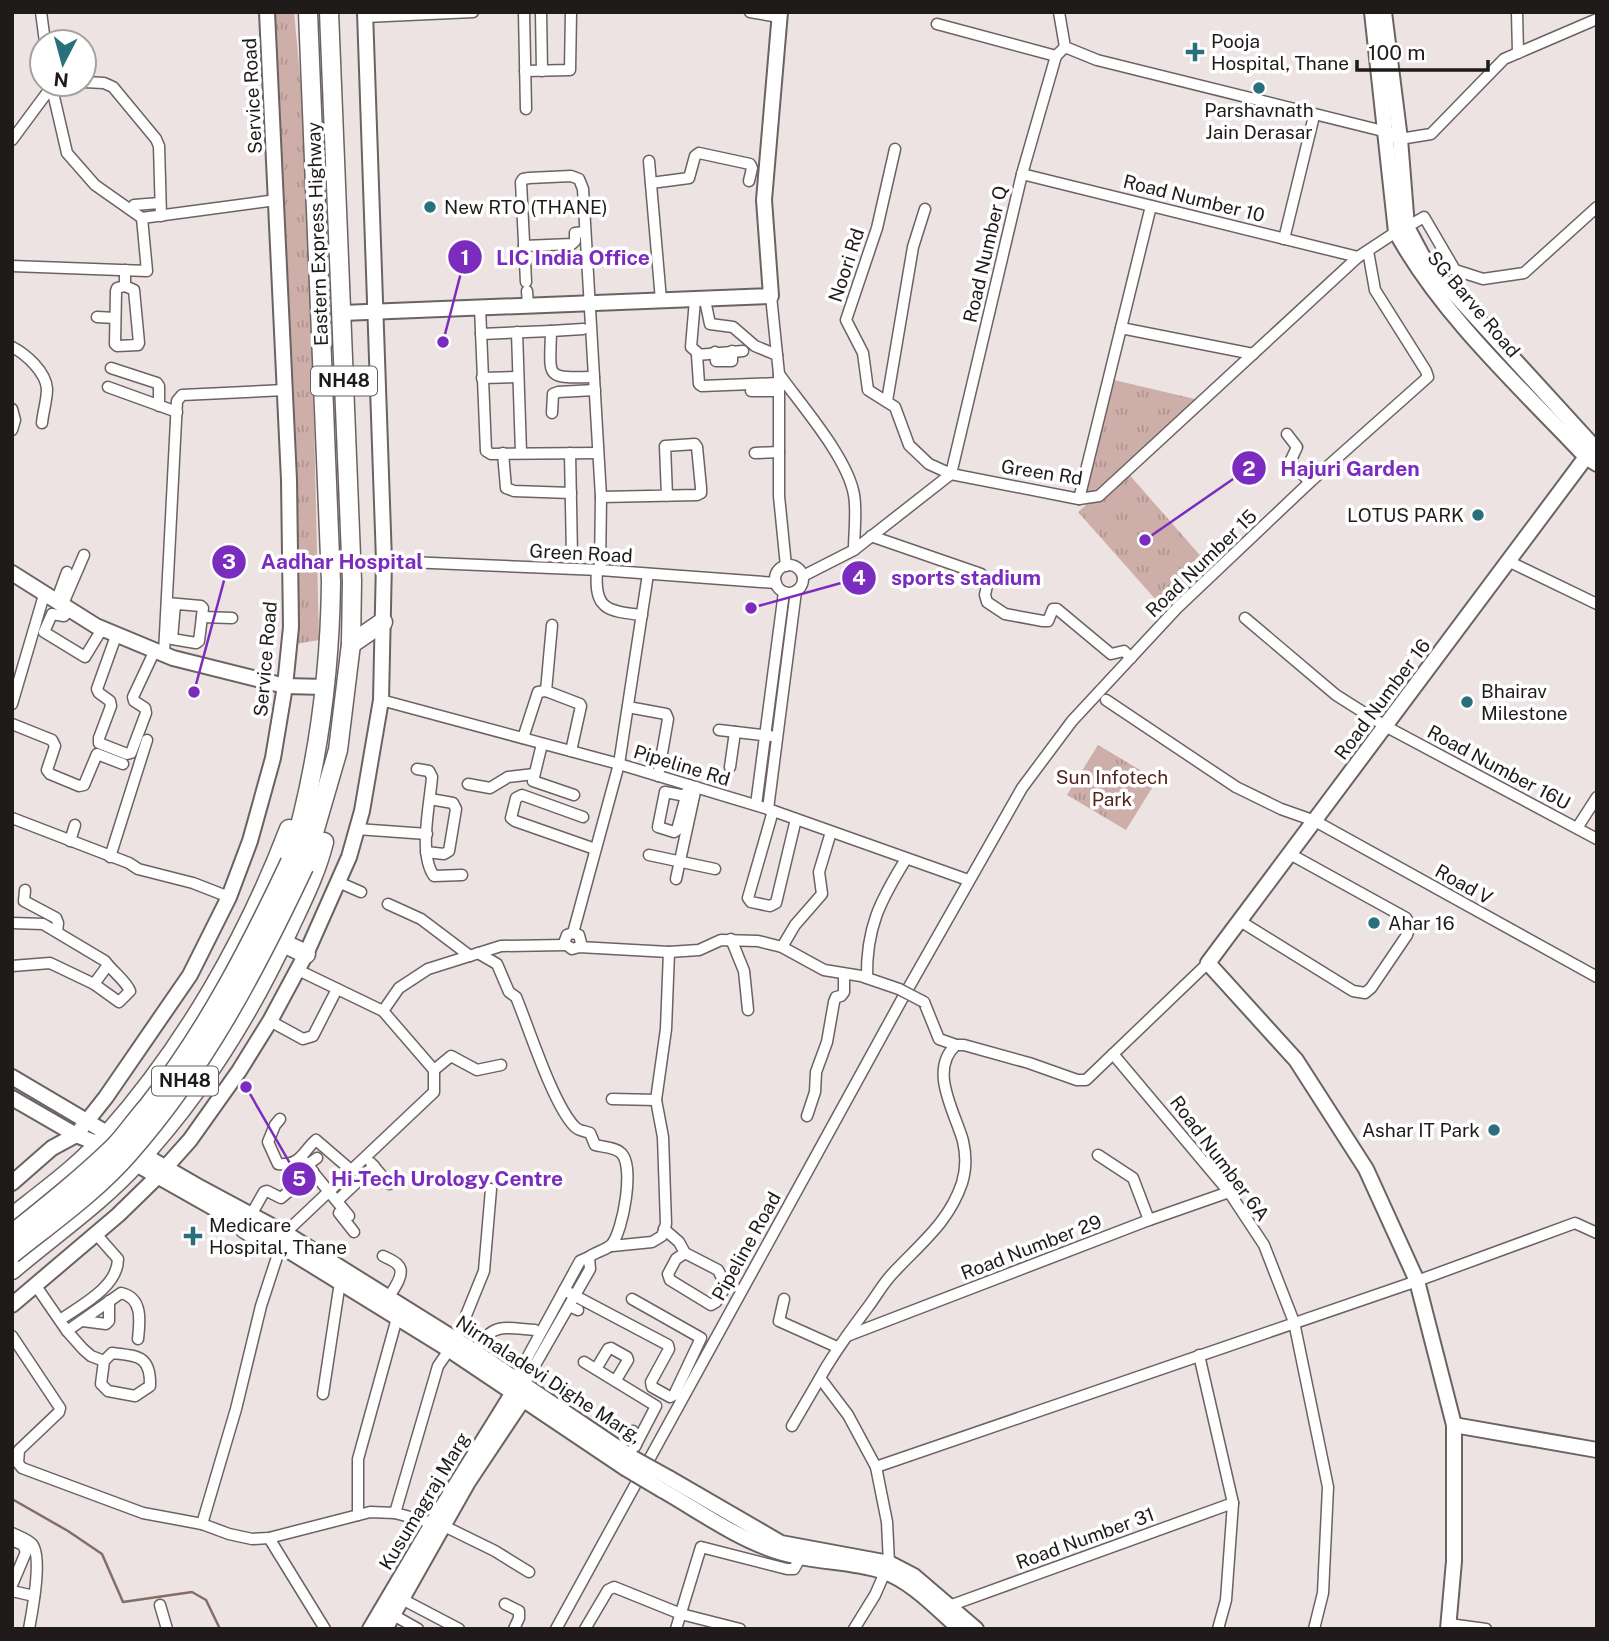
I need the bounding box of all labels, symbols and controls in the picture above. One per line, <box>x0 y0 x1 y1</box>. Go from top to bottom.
north arrow <box>28 28 98 98</box>
scale bar <box>1357 28 1488 72</box>
place label: Pooja Hospital, Thane <box>1211 30 1349 74</box>
street label: Service Road <box>238 38 266 154</box>
text: 100 m <box>1368 40 1425 65</box>
marker: Pooja Hospital, Thane <box>1185 42 1205 62</box>
text: N <box>53 68 70 92</box>
marker: Parshavnath Jain Derasar <box>1251 80 1267 96</box>
place label: Parshavnath Jain Derasar <box>1204 99 1314 143</box>
street label: Eastern Express Highway <box>302 121 332 347</box>
street label: Road Number 10 <box>1121 170 1267 226</box>
street label: Road Number Q <box>959 183 1011 325</box>
place label: New RTO (THANE) <box>444 196 608 218</box>
marker: New RTO (THANE) <box>422 199 438 215</box>
street label: Noori Rd <box>824 225 868 305</box>
callout: LIC India Office <box>447 236 664 278</box>
text: 1 <box>461 245 470 270</box>
text: LIC India Office <box>496 245 650 270</box>
street label: SG Barve Road <box>1423 247 1525 361</box>
road number: NH48 <box>311 366 377 396</box>
callout: Hajuri Garden <box>1232 447 1434 489</box>
street label: Green Rd <box>1000 455 1084 489</box>
text: 2 <box>1242 456 1256 481</box>
text: Hajuri Garden <box>1280 456 1420 481</box>
place label: LOTUS PARK <box>1347 504 1464 526</box>
street label: Road Number 15 <box>1141 505 1261 621</box>
marker: LOTUS PARK <box>1470 507 1486 523</box>
street label: Green Road <box>529 539 633 567</box>
callout: Aadhar Hospital <box>212 541 437 583</box>
text: 3 <box>222 549 236 574</box>
text: Aadhar Hospital <box>261 549 423 574</box>
callout: sports stadium <box>842 557 1055 599</box>
text: 4 <box>852 565 866 590</box>
text: sports stadium <box>891 565 1041 590</box>
street label: Service Road <box>249 600 281 718</box>
street label: Road Number 16 <box>1330 634 1434 764</box>
place label: Bhairav Milestone <box>1481 680 1568 724</box>
marker: Bhairav Milestone <box>1459 694 1475 710</box>
street label: Road Number 16U <box>1424 720 1574 814</box>
street label: Pipeline Rd <box>631 740 733 790</box>
park label: Sun Infotech Park <box>1056 766 1168 810</box>
street label: Road V <box>1432 859 1497 909</box>
place label: Ahar 16 <box>1388 912 1455 934</box>
marker: Ahar 16 <box>1366 915 1382 931</box>
road number: NH48 <box>152 1066 218 1096</box>
street label: Road Number 6A <box>1166 1091 1274 1225</box>
place label: Ashar IT Park <box>1362 1119 1480 1141</box>
marker: Ashar IT Park <box>1486 1122 1502 1138</box>
callout: Hi-Tech Urology Centre <box>282 1158 577 1200</box>
text: 5 <box>292 1166 306 1191</box>
text: Hi-Tech Urology Centre <box>331 1166 563 1191</box>
street label: Pipeline Road <box>707 1188 785 1304</box>
street label: Road Number 29 <box>958 1210 1104 1284</box>
place label: Medicare Hospital, Thane <box>209 1214 347 1258</box>
marker: Medicare Hospital, Thane <box>183 1226 203 1246</box>
street label: Nirmaladevi Dighe Marg, <box>452 1311 646 1447</box>
street label: Kusumagraj Marg <box>374 1428 474 1574</box>
street label: Road Number 31 <box>1013 1503 1157 1573</box>

